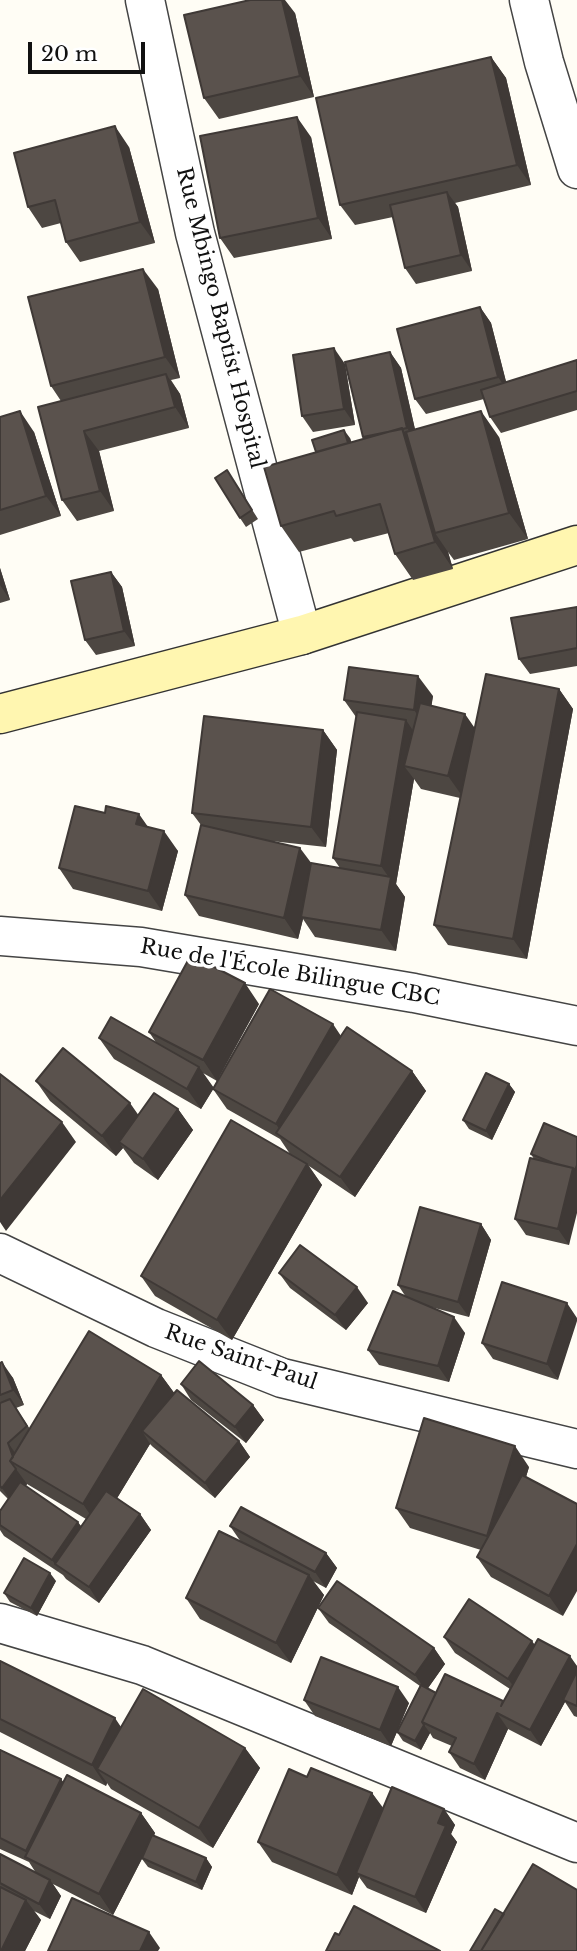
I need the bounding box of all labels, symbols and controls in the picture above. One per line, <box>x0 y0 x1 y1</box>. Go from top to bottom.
scale bar <box>32 28 149 72</box>
text: 20 m <box>41 41 98 67</box>
street label: Rue Mbingo Baptist Hospital <box>170 165 270 471</box>
street label: Rue de l'École Bilingue CBC <box>138 934 442 1012</box>
street label: Rue Saint-Paul <box>161 1320 321 1396</box>

